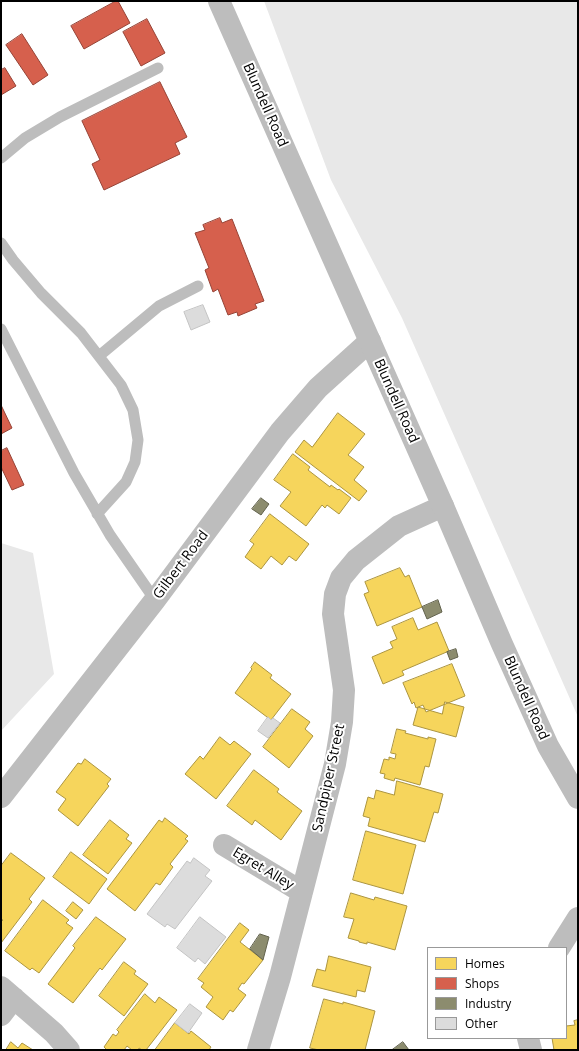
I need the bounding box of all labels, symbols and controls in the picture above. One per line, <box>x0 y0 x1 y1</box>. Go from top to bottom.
street label: Blundell Road <box>239 60 291 150</box>
street label: Blundell Road <box>370 356 422 446</box>
street label: Gilbert Road <box>150 527 212 603</box>
street label: Blundell Road <box>500 653 552 743</box>
street label: Sandpiper Street <box>309 723 349 833</box>
street label: Egret Alley <box>229 844 297 894</box>
legend <box>427 947 567 1039</box>
text: Homes <box>465 955 505 972</box>
text: Shops <box>465 975 499 992</box>
text: Industry <box>465 995 511 1012</box>
text: Other <box>465 1015 498 1032</box>

